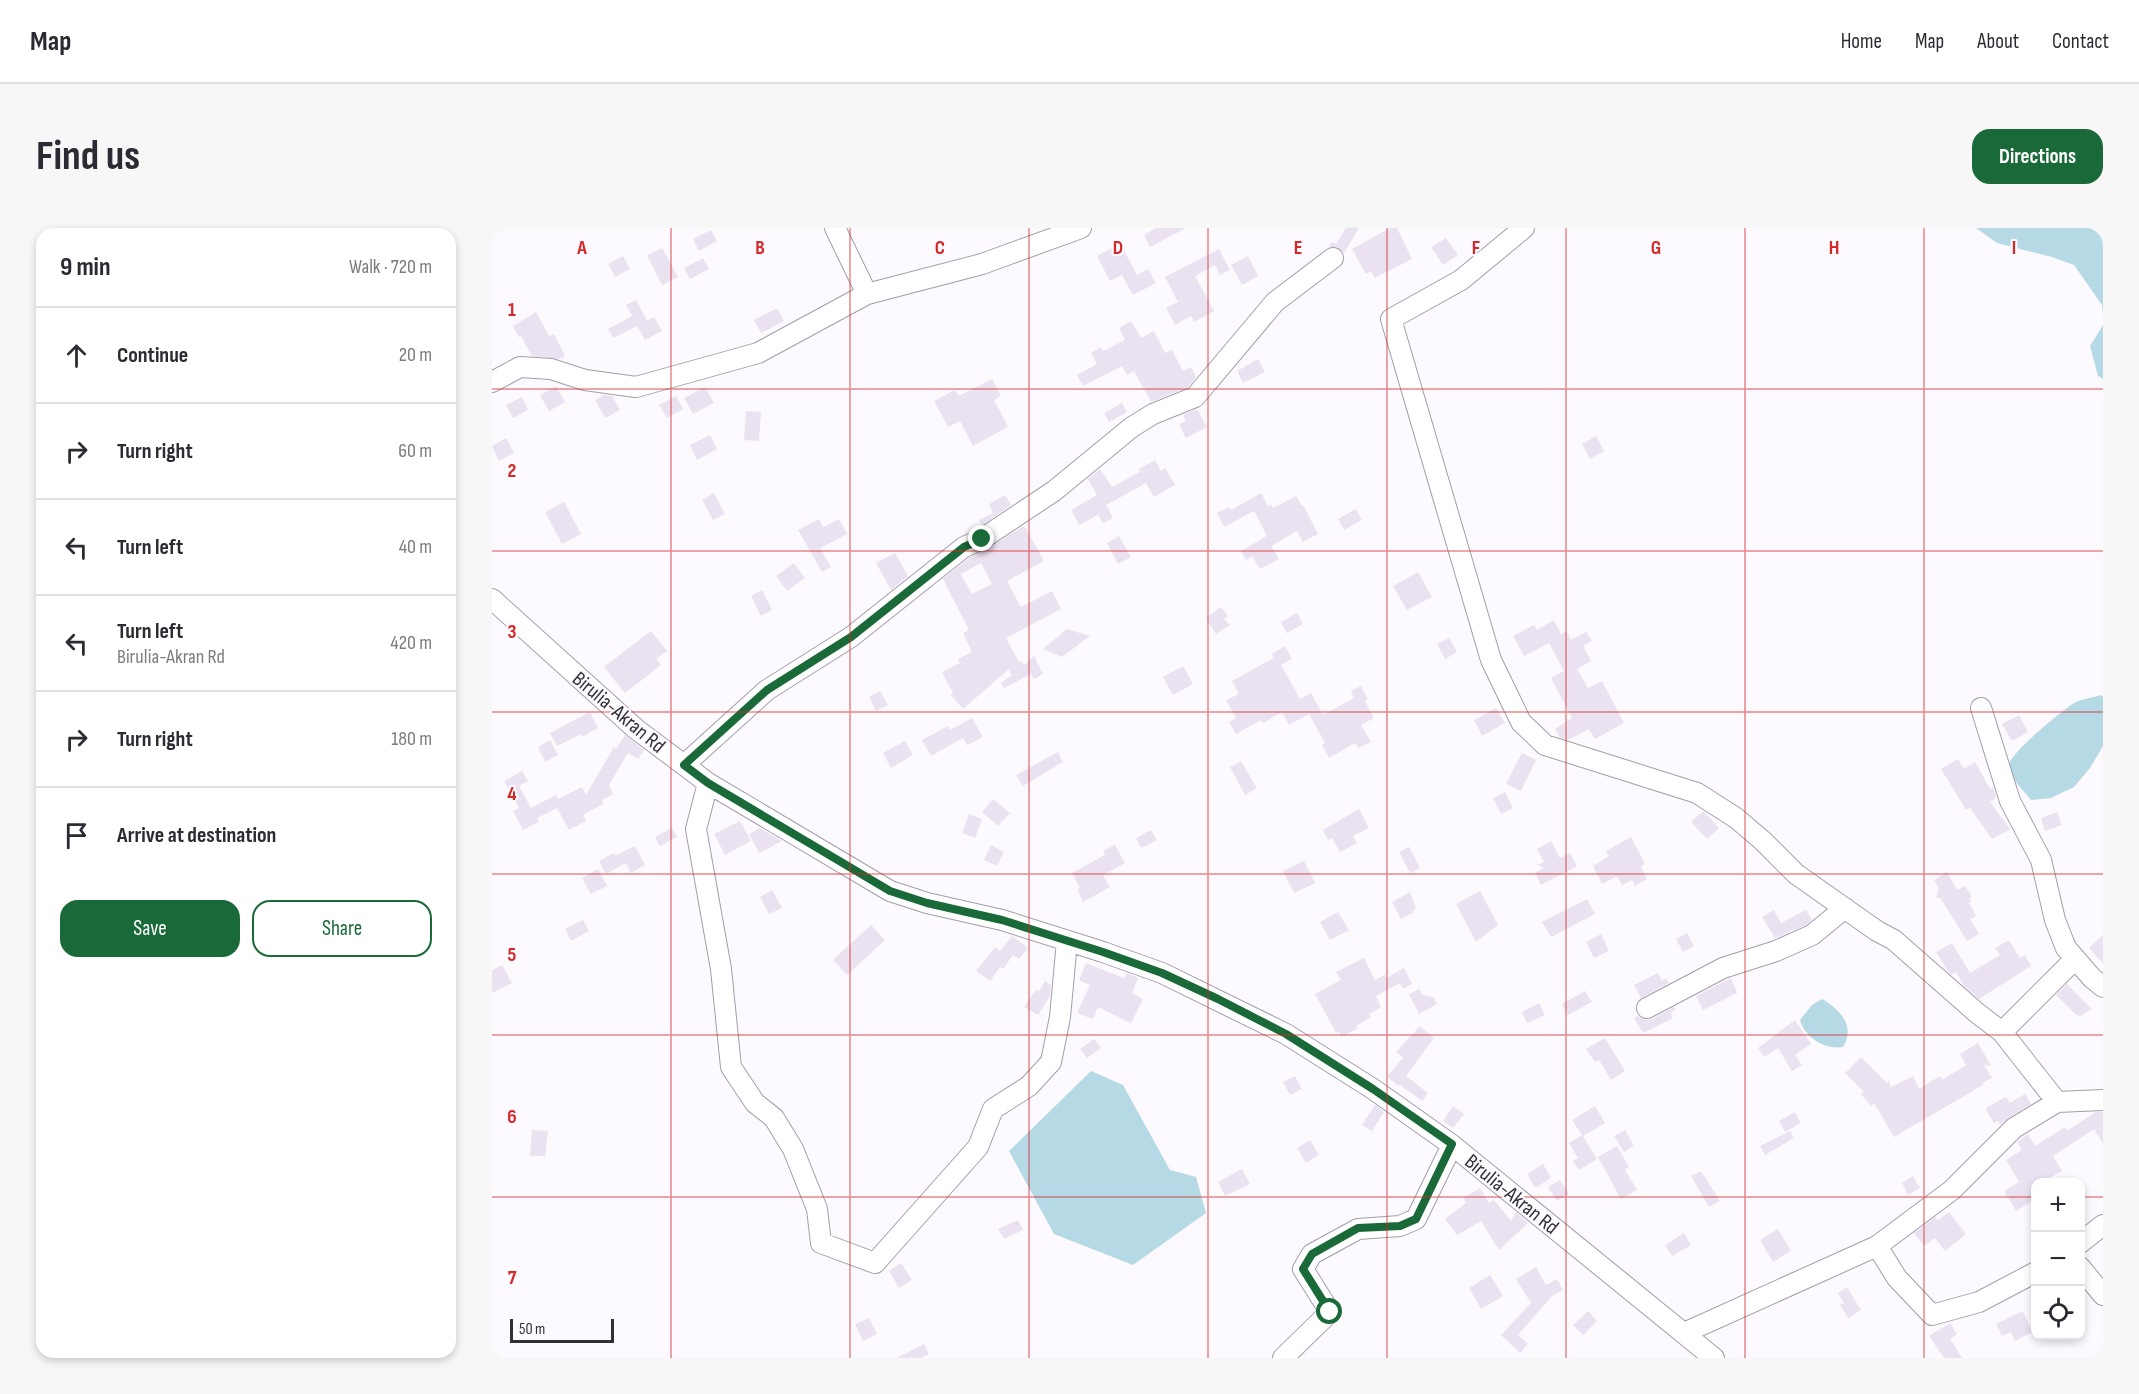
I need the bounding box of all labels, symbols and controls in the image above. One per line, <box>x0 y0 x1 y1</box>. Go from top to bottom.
text: Map <box>30 25 71 58</box>
text: Home <box>1841 29 1882 54</box>
text: Map <box>1915 29 1944 54</box>
text: About <box>1977 29 2019 54</box>
text: Contact <box>2052 29 2109 54</box>
button: Directions <box>1972 129 2103 184</box>
text: Find us <box>36 131 140 182</box>
text: A <box>576 236 587 260</box>
text: B <box>755 236 765 260</box>
text: C <box>935 236 945 260</box>
text: D <box>1113 236 1123 260</box>
text: E <box>1294 236 1302 260</box>
text: F <box>1472 236 1480 260</box>
text: G <box>1651 236 1661 260</box>
text: H <box>1829 236 1839 260</box>
text: I <box>2012 236 2016 260</box>
text: 9 min <box>60 252 110 283</box>
text: Walk · 720 m <box>349 255 432 279</box>
text: 1 <box>508 298 516 322</box>
icon: ahead <box>60 339 93 372</box>
text: Continue <box>117 342 188 369</box>
text: 20 m <box>399 343 432 367</box>
icon: right <box>60 435 93 468</box>
text: Turn right <box>117 438 193 465</box>
text: 60 m <box>398 439 432 463</box>
text: 2 <box>508 459 516 483</box>
route end <box>968 525 994 551</box>
icon: left <box>60 531 93 564</box>
text: Turn left <box>117 534 183 561</box>
text: 40 m <box>399 535 432 559</box>
text: Turn left <box>117 618 183 645</box>
text: 3 <box>508 620 517 644</box>
icon: left <box>60 627 93 660</box>
text: 420 m <box>390 631 432 655</box>
text: Birulia-Akran Rd <box>117 645 225 669</box>
street label: Birulia-Akran Rd <box>567 666 670 758</box>
icon: right <box>60 723 93 756</box>
text: Turn right <box>117 726 193 753</box>
text: 180 m <box>391 727 432 751</box>
text: 4 <box>507 782 517 806</box>
icon: arrive <box>60 819 93 852</box>
text: Arrive at destination <box>117 822 276 849</box>
button: Save <box>60 900 240 957</box>
button: Share <box>252 900 432 957</box>
text: 5 <box>508 943 517 967</box>
text: 6 <box>507 1105 517 1129</box>
street label: Birulia-Akran Rd <box>1460 1149 1564 1240</box>
map controls <box>2031 1178 2085 1340</box>
button: + <box>2031 1178 2085 1232</box>
button: − <box>2031 1232 2085 1286</box>
text: 7 <box>508 1266 517 1290</box>
button: locate <box>2031 1286 2085 1340</box>
route start <box>1316 1298 1342 1324</box>
scale bar <box>510 1316 614 1344</box>
text: 50 m <box>519 1320 545 1339</box>

